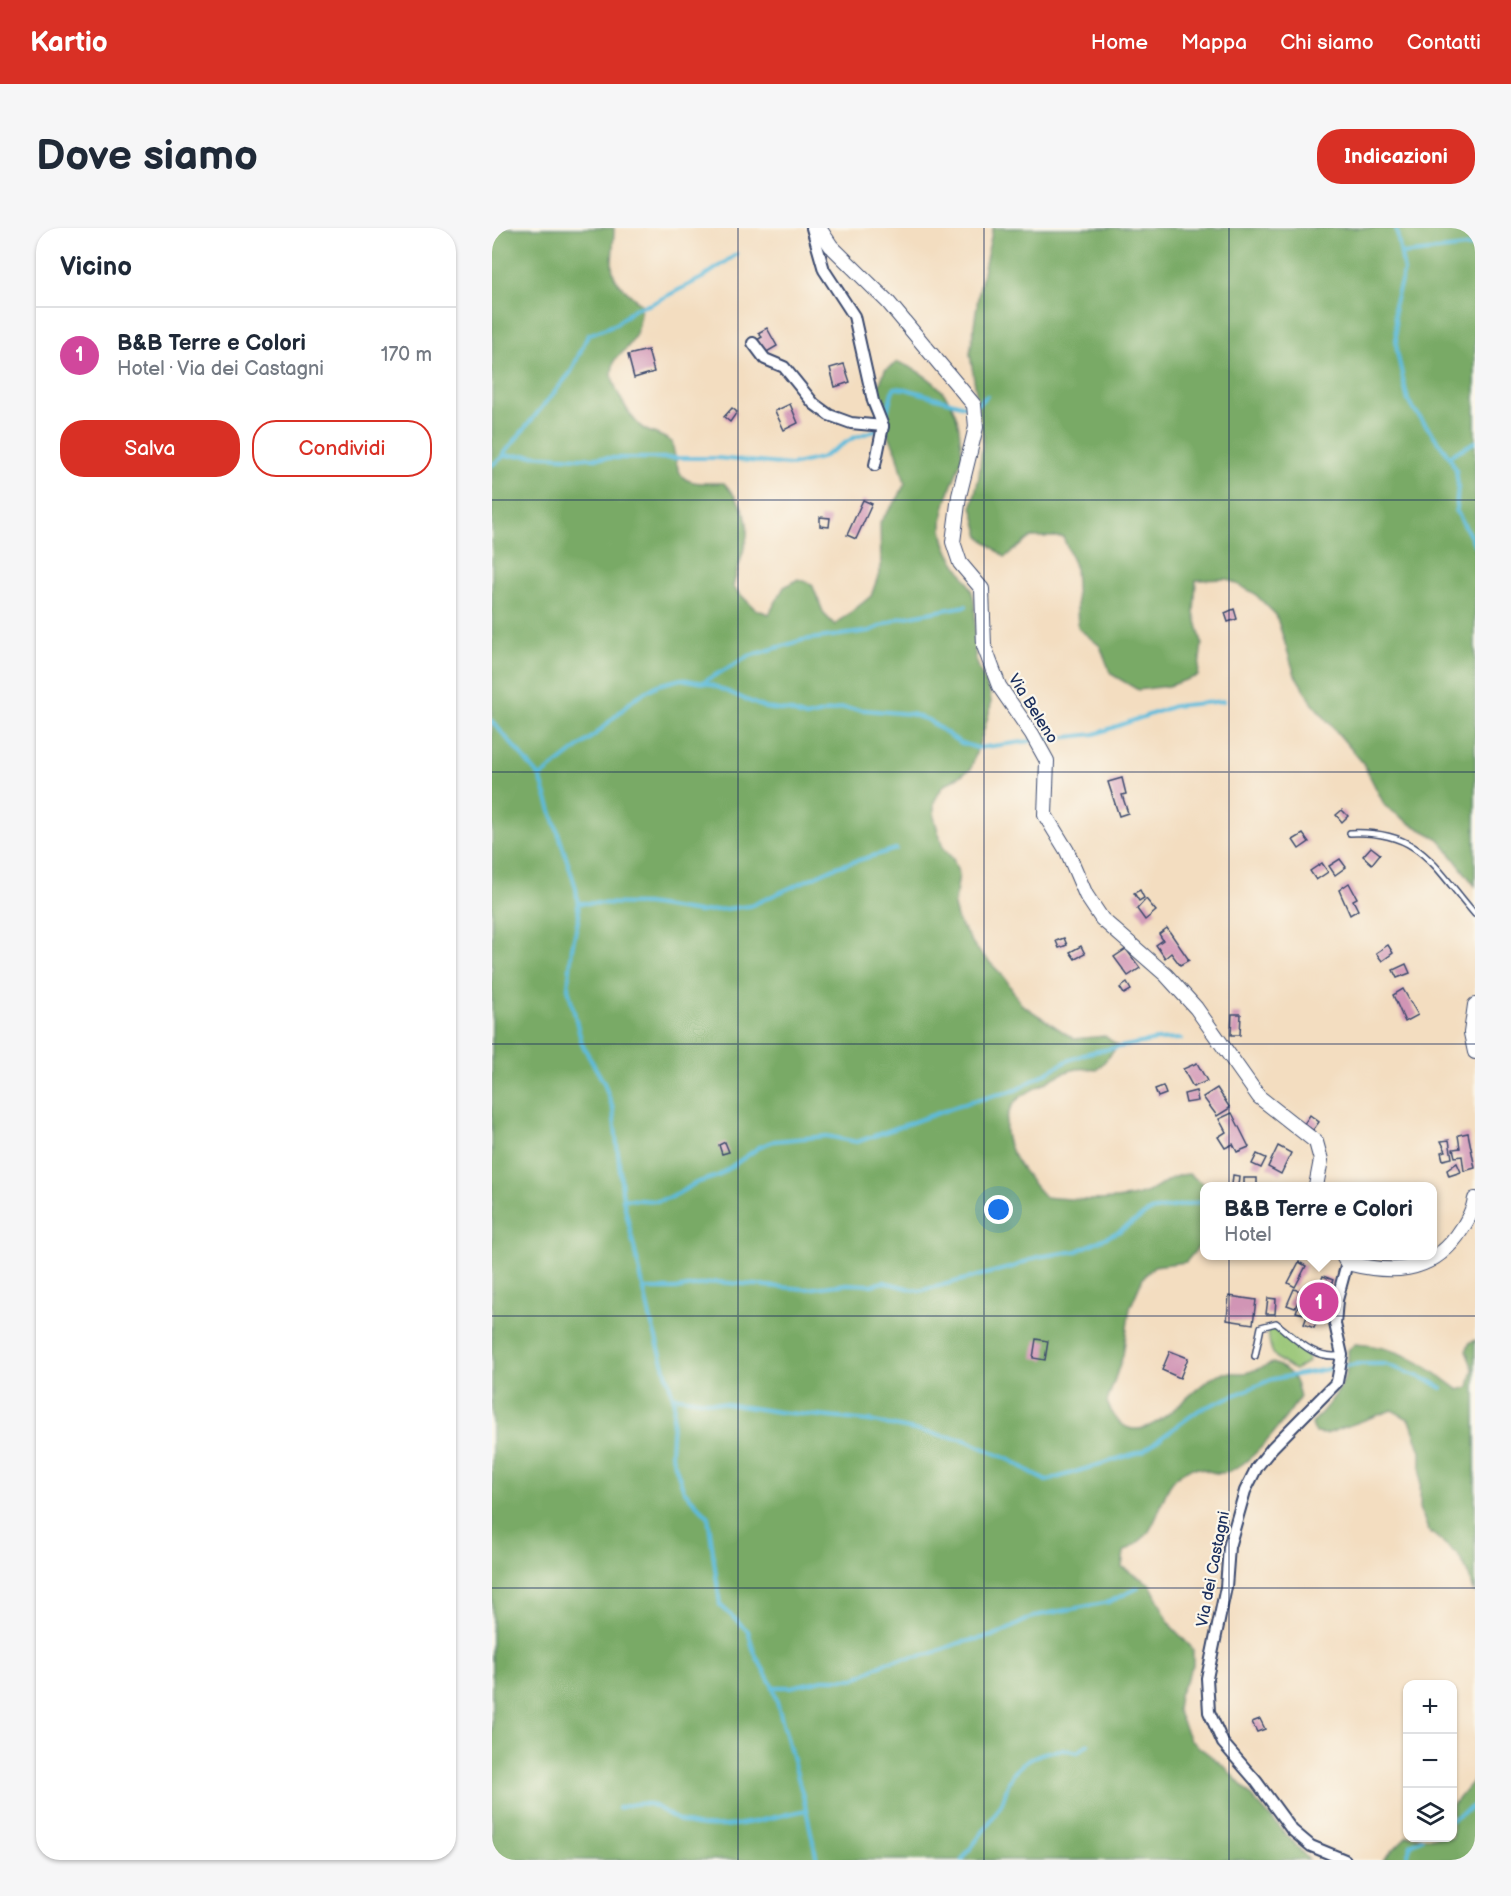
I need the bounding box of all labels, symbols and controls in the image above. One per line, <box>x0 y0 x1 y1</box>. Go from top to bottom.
text: Kartio <box>30 26 108 59</box>
text: Home <box>1091 30 1148 55</box>
text: Mappa <box>1181 30 1247 55</box>
text: Chi siamo <box>1280 30 1374 55</box>
text: Contatti <box>1407 30 1481 55</box>
button: Indicazioni <box>1317 129 1475 184</box>
text: Dove siamo <box>36 131 258 182</box>
text: Vicino <box>60 252 132 283</box>
text: B&B Terre e Colori <box>117 330 306 357</box>
text: 1 <box>75 343 84 367</box>
text: 170 m <box>381 343 432 367</box>
text: Hotel · Via dei Castagni <box>117 357 324 381</box>
button: Salva <box>60 420 240 477</box>
button: Condividi <box>252 420 432 477</box>
street label: Via Beleno <box>1004 670 1062 747</box>
popup <box>1200 1182 1437 1260</box>
your location <box>984 1195 1013 1224</box>
text: B&B Terre e Colori <box>1224 1196 1413 1223</box>
text: Hotel <box>1224 1223 1272 1247</box>
pin: 1 <box>1300 1280 1338 1324</box>
street label: Via dei Castagni <box>1193 1510 1234 1629</box>
map controls <box>1403 1680 1457 1842</box>
button: + <box>1403 1680 1457 1734</box>
button: − <box>1403 1734 1457 1788</box>
button: layers <box>1403 1788 1457 1842</box>

